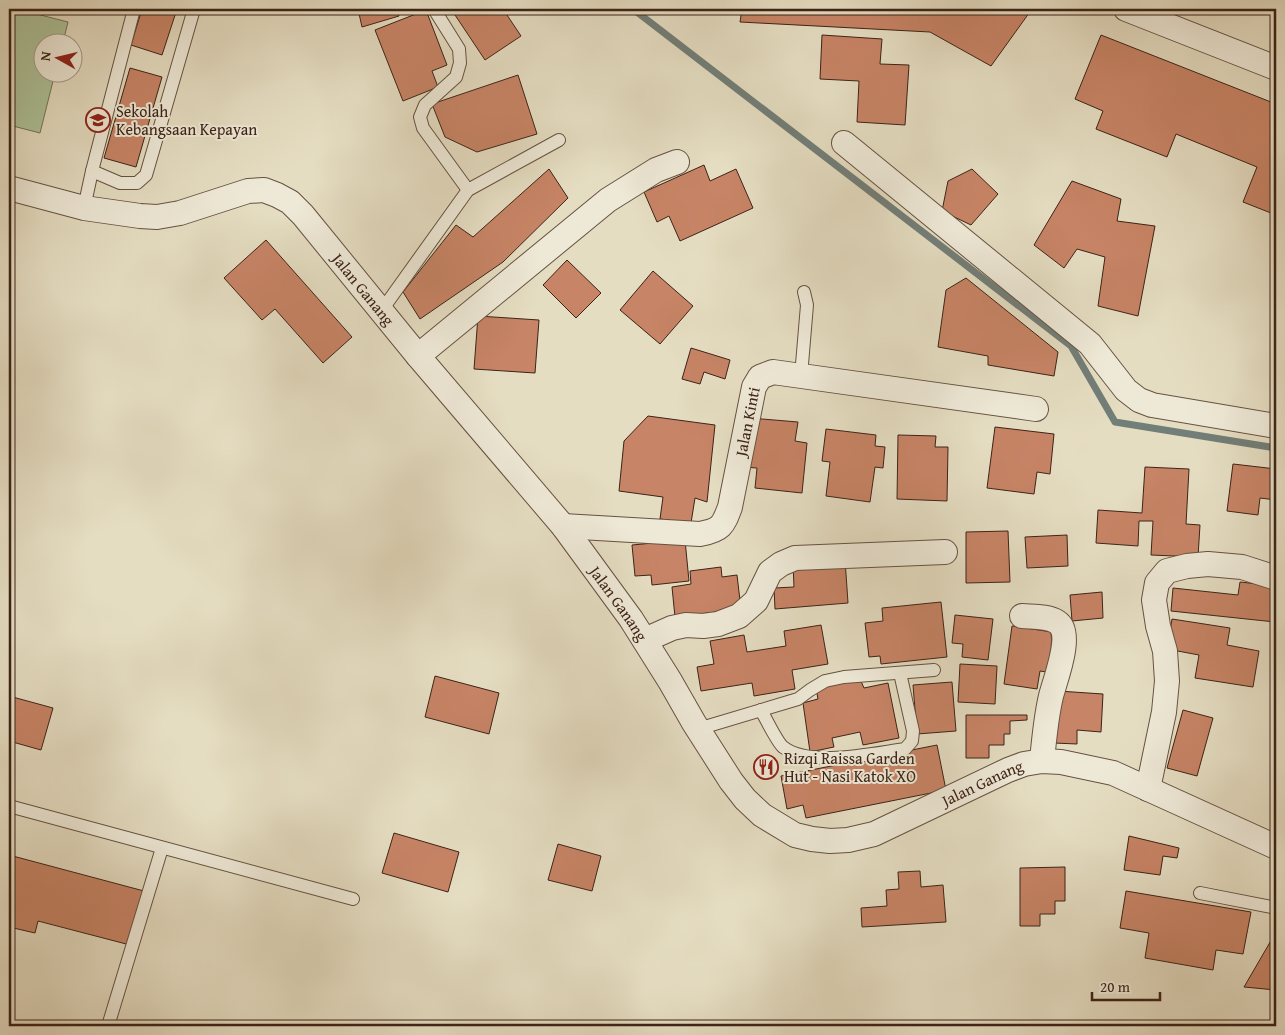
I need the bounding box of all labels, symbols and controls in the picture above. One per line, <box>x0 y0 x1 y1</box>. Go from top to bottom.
north arrow <box>32 32 82 82</box>
text: N <box>35 50 56 62</box>
place label: Sekolah Kebangsaan Kepayan <box>116 99 257 141</box>
school or university icon: Sekolah Kebangsaan Kepayan <box>85 107 111 133</box>
street label: Jalan Ganang <box>325 246 401 331</box>
street label: Jalan Kinti <box>728 384 766 460</box>
street label: Jalan Ganang <box>583 559 654 646</box>
place label: Rizqi Raissa Garden Hut - Nasi Katok XO <box>784 746 916 788</box>
street label: Jalan Ganang <box>936 753 1026 813</box>
restaurant icon: Rizqi Raissa Garden Hut - Nasi Katok XO <box>753 754 779 780</box>
scale bar <box>1092 970 1160 1002</box>
text: 20 m <box>1100 976 1131 997</box>

